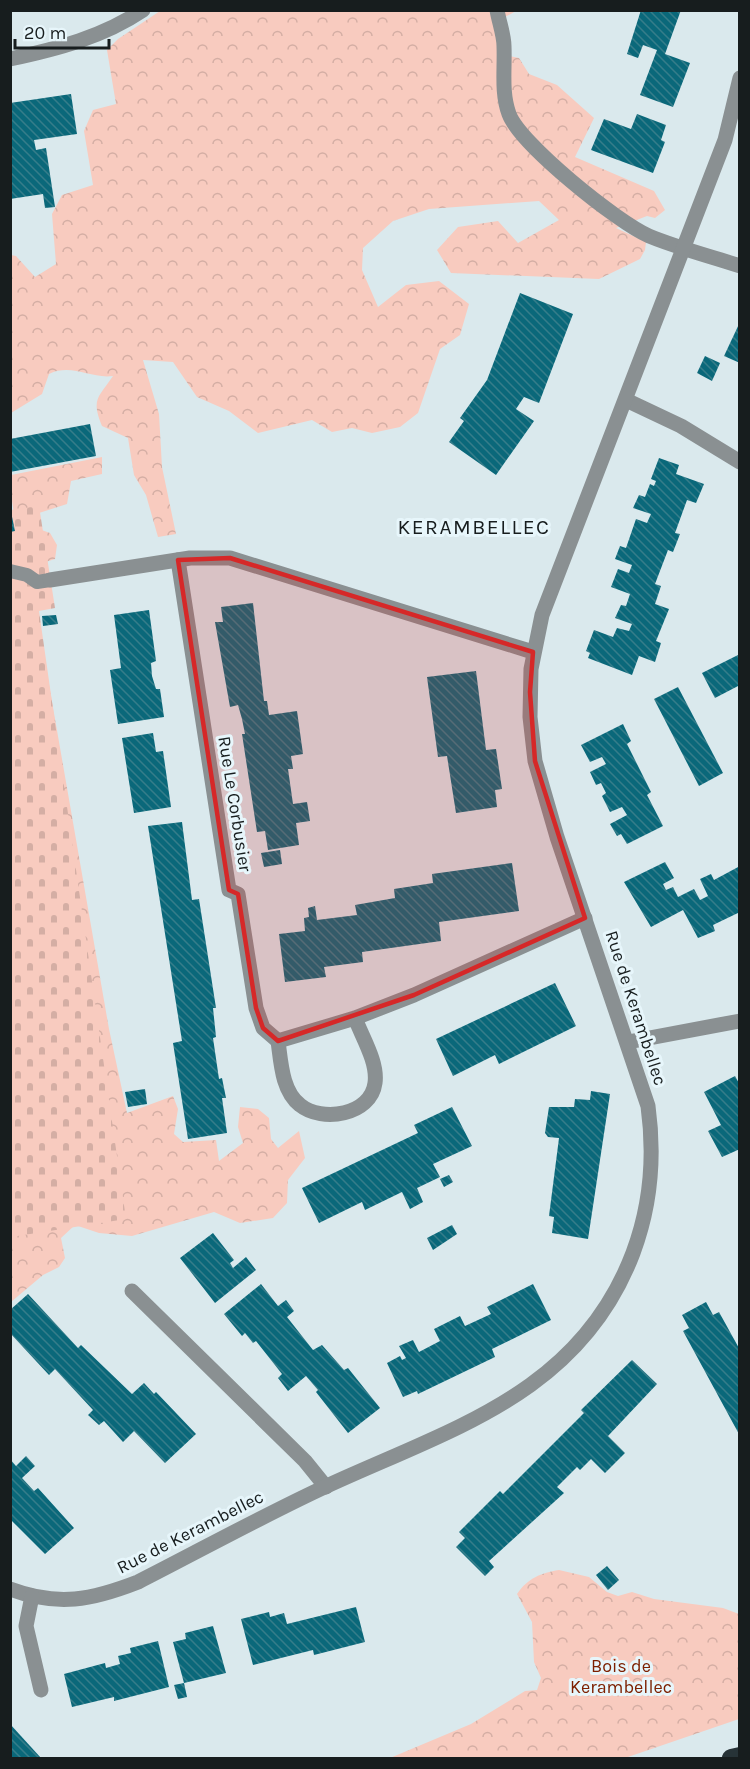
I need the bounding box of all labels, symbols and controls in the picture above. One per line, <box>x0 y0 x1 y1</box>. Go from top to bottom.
scale bar <box>15 12 110 50</box>
text: 20 m <box>24 22 66 44</box>
district label: KERAMBELLEC <box>398 515 550 539</box>
street label: Rue Le Corbusier <box>213 735 257 874</box>
street label: Rue de Kerambellec <box>601 928 671 1088</box>
street label: Rue de Kerambellec <box>113 1486 267 1578</box>
park label: Bois de Kerambellec <box>570 1655 672 1698</box>

